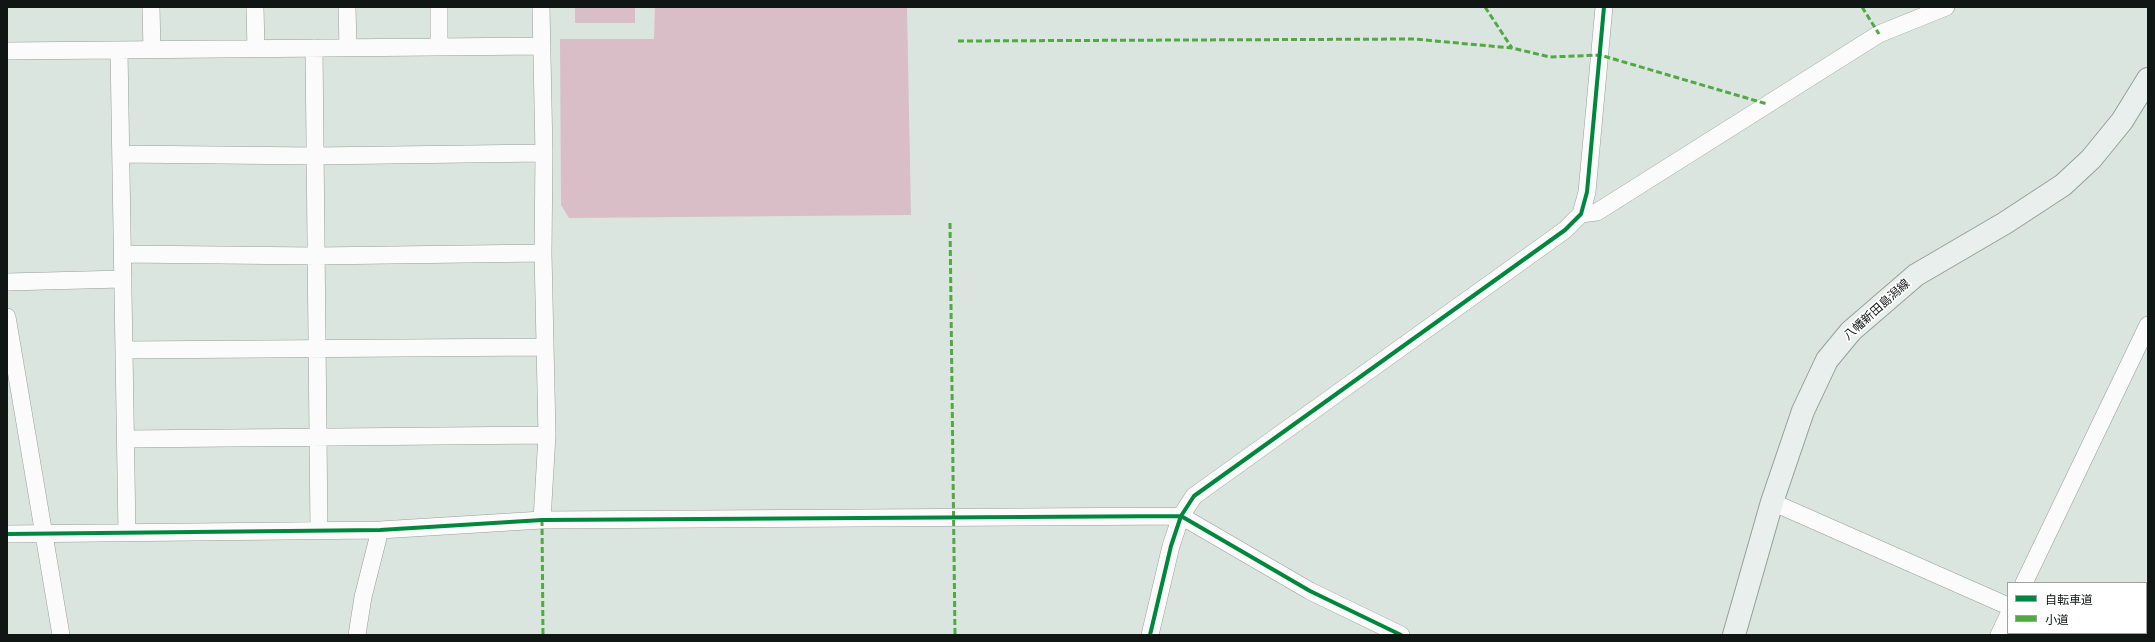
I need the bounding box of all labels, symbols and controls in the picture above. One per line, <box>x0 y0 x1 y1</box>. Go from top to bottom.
street label: 八幡新田島潟線 <box>1841 277 1913 343</box>
legend <box>2007 582 2147 634</box>
text: 自転車道 <box>2045 593 2093 607</box>
text: 小道 <box>2045 613 2069 627</box>

